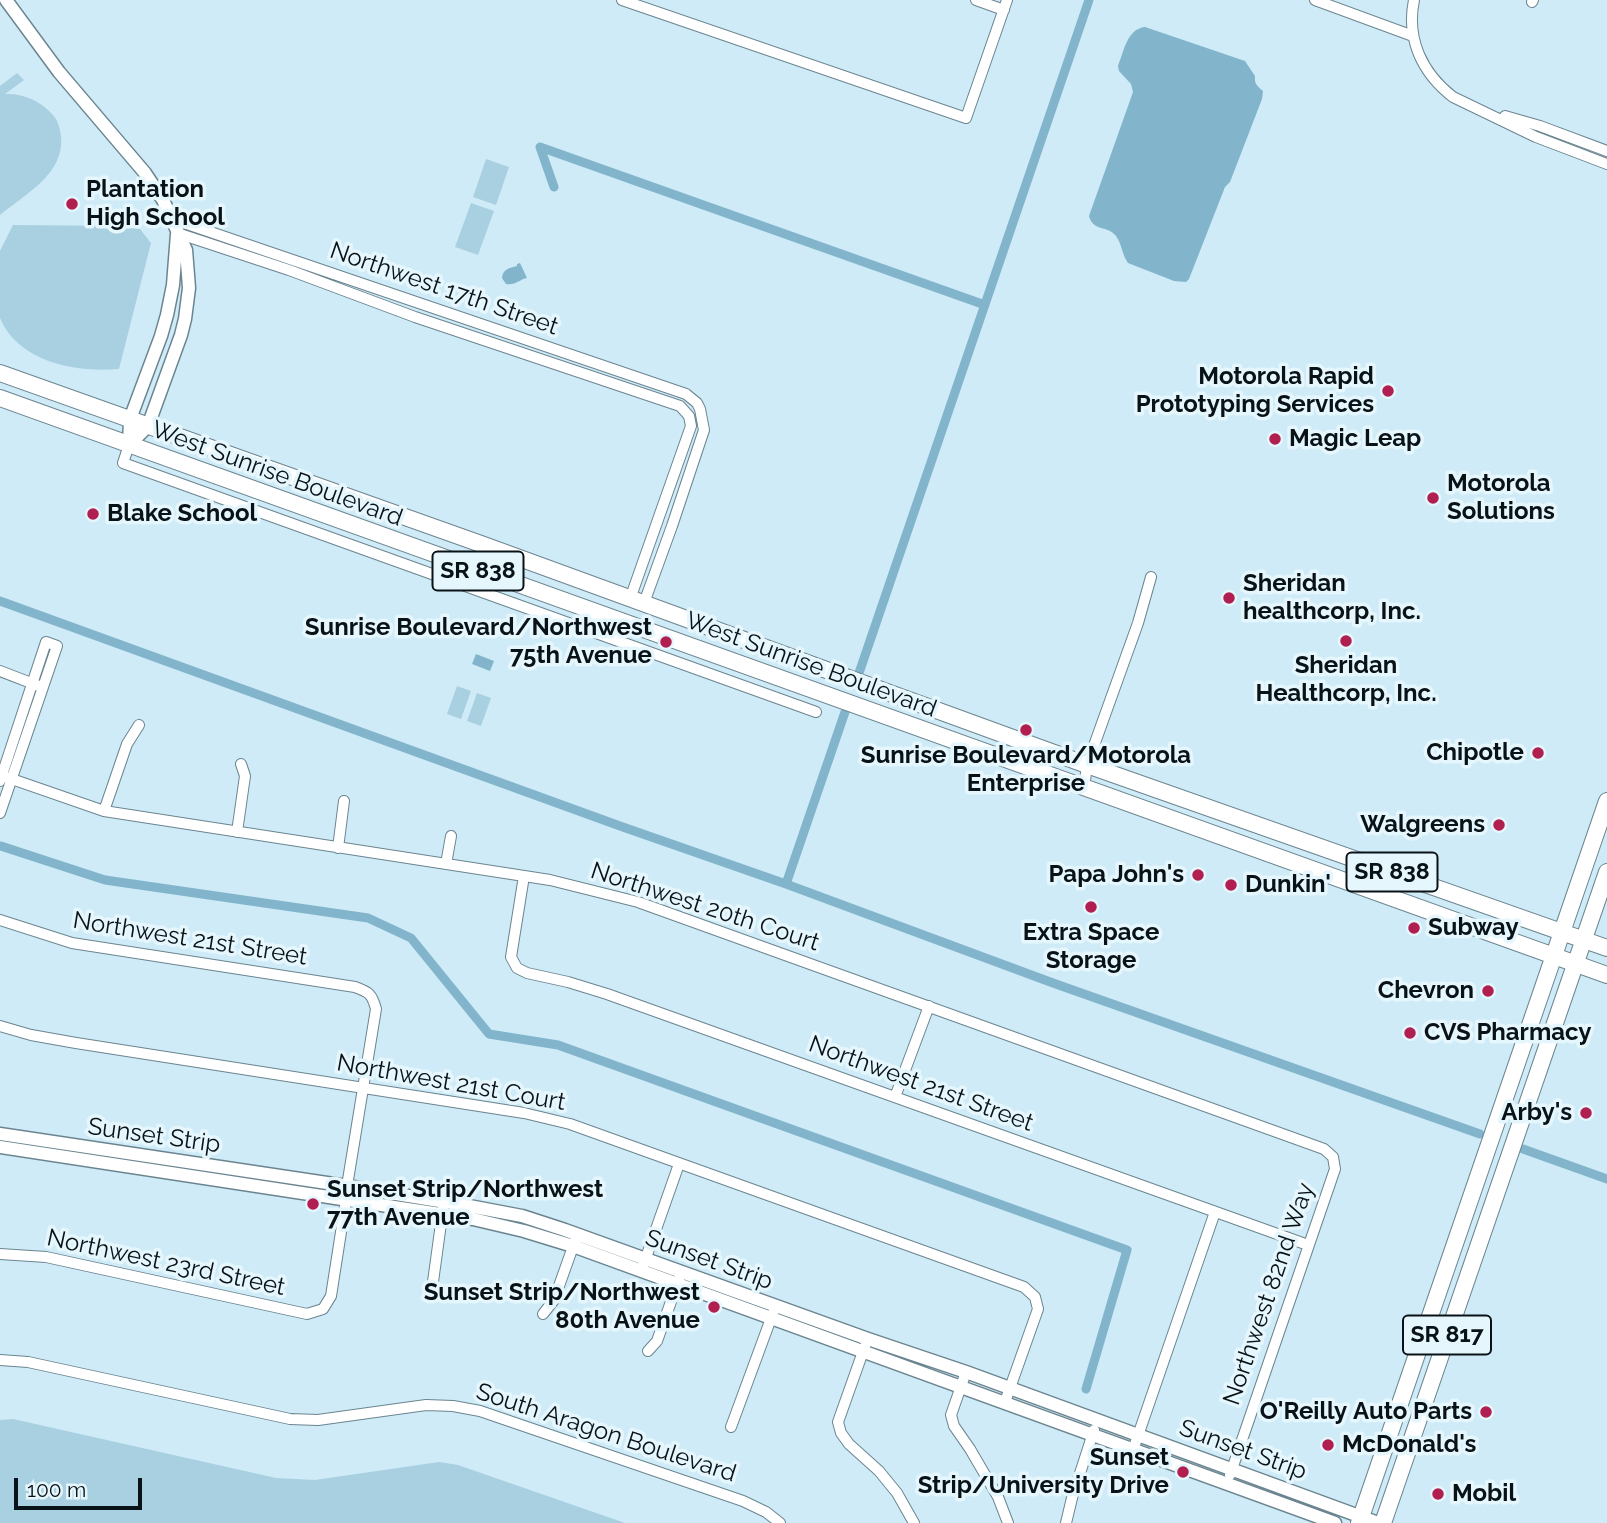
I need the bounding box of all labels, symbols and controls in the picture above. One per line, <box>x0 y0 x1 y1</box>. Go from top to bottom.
place label: Plantation High School <box>86 176 225 232</box>
marker: Plantation High School <box>64 196 80 212</box>
street label: Northwest 17th Street <box>326 236 562 342</box>
place label: Motorola Rapid Prototyping Services <box>1136 363 1374 419</box>
marker: Motorola Rapid Prototyping Services <box>1380 383 1396 399</box>
street label: West Sunrise Boulevard <box>148 415 406 533</box>
place label: Magic Leap <box>1289 425 1421 453</box>
marker: Magic Leap <box>1267 431 1283 447</box>
place label: Motorola Solutions <box>1447 470 1555 526</box>
marker: Motorola Solutions <box>1425 490 1441 506</box>
place label: Blake School <box>107 500 257 528</box>
marker: Blake School <box>85 506 101 522</box>
road number: SR 838 <box>433 552 524 590</box>
place label: Sheridan healthcorp, Inc. <box>1243 570 1421 626</box>
marker: Sheridan healthcorp, Inc. <box>1221 590 1237 606</box>
street label: West Sunrise Boulevard <box>682 606 940 724</box>
place label: Sunrise Boulevard/Northwest 75th Avenue <box>305 614 652 670</box>
marker: Sheridan Healthcorp, Inc. <box>1338 633 1354 649</box>
marker: Sunrise Boulevard/Northwest 75th Avenue <box>658 634 674 650</box>
place label: Sheridan Healthcorp, Inc. <box>1255 652 1437 708</box>
marker: Sunrise Boulevard/Motorola Enterprise <box>1018 722 1034 738</box>
place label: Chipotle <box>1426 739 1524 767</box>
place label: Sunrise Boulevard/Motorola Enterprise <box>861 742 1191 798</box>
marker: Chipotle <box>1530 745 1546 761</box>
place label: Walgreens <box>1360 811 1485 839</box>
marker: Walgreens <box>1491 817 1507 833</box>
road number: SR 838 <box>1346 852 1438 892</box>
street label: Northwest 20th Court <box>587 856 823 958</box>
place label: Papa John's <box>1049 861 1184 889</box>
marker: Papa John's <box>1190 867 1206 883</box>
place label: Dunkin' <box>1245 871 1331 899</box>
marker: Dunkin' <box>1223 877 1239 893</box>
marker: Extra Space Storage <box>1083 899 1099 915</box>
street label: Northwest 21st Street <box>71 906 309 972</box>
place label: Subway <box>1428 914 1519 942</box>
place label: Extra Space Storage <box>1023 919 1159 975</box>
marker: Subway <box>1406 920 1422 936</box>
place label: Chevron <box>1378 977 1474 1005</box>
marker: Chevron <box>1480 983 1496 999</box>
place label: CVS Pharmacy <box>1424 1019 1592 1047</box>
marker: CVS Pharmacy <box>1402 1025 1418 1041</box>
street label: Northwest 21st Street <box>805 1030 1037 1138</box>
street label: Northwest 21st Court <box>334 1049 568 1117</box>
place label: Arby's <box>1501 1099 1572 1127</box>
marker: Arby's <box>1578 1105 1594 1121</box>
street label: Sunset Strip <box>86 1112 222 1160</box>
place label: Sunset Strip/Northwest 77th Avenue <box>327 1176 603 1232</box>
street label: Northwest 82nd Way <box>1217 1179 1321 1409</box>
marker: Sunset Strip/Northwest 77th Avenue <box>305 1196 321 1212</box>
street label: Northwest 23rd Street <box>44 1224 288 1302</box>
street label: Sunset Strip <box>641 1224 777 1296</box>
place label: Sunset Strip/Northwest 80th Avenue <box>424 1279 700 1335</box>
marker: Sunset Strip/Northwest 80th Avenue <box>706 1299 722 1315</box>
road number: SR 817 <box>1403 1316 1491 1354</box>
street label: South Aragon Boulevard <box>472 1377 740 1489</box>
place label: O'Reilly Auto Parts <box>1260 1398 1472 1426</box>
marker: O'Reilly Auto Parts <box>1478 1404 1494 1420</box>
street label: Sunset Strip <box>1175 1414 1311 1486</box>
place label: McDonald's <box>1342 1431 1476 1459</box>
marker: McDonald's <box>1320 1437 1336 1453</box>
place label: Sunset Strip/University Drive <box>918 1444 1169 1500</box>
scale bar <box>18 1464 145 1508</box>
marker: Sunset Strip/University Drive <box>1175 1464 1191 1480</box>
text: 100 m <box>27 1477 86 1502</box>
place label: Mobil <box>1452 1480 1516 1508</box>
marker: Mobil <box>1430 1486 1446 1502</box>

